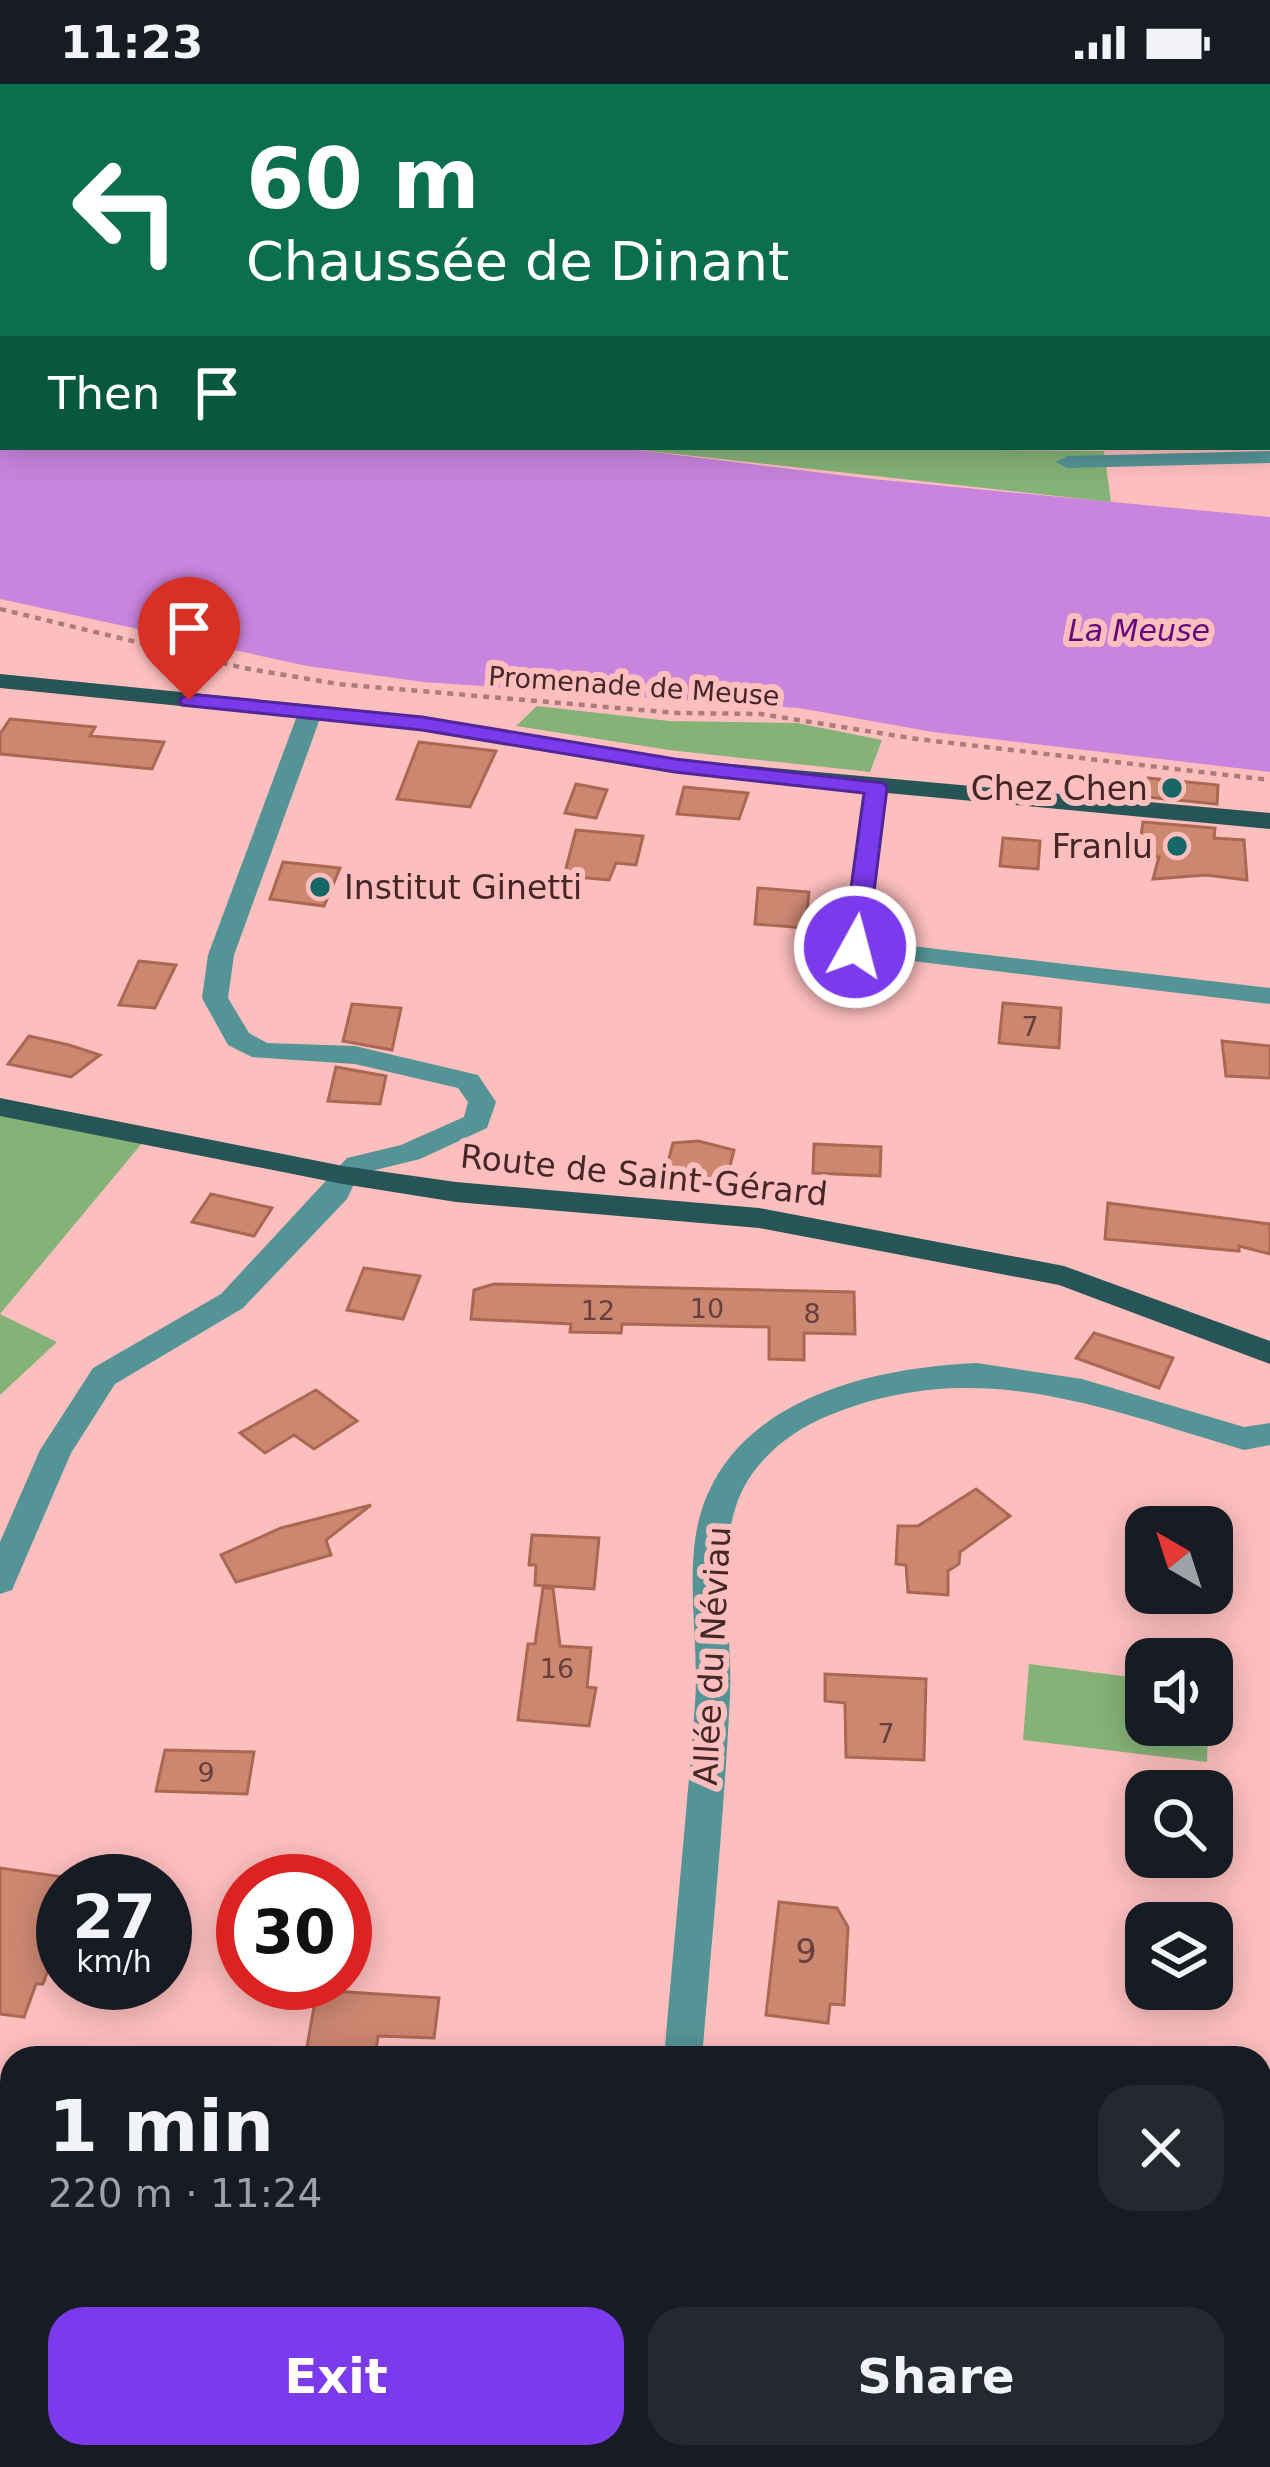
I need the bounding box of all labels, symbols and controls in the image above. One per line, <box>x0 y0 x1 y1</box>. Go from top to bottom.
text: 11:23 <box>60 16 203 69</box>
text: 60 m <box>246 130 480 228</box>
icon: left <box>48 132 204 288</box>
text: Chaussée de Dinant <box>246 230 789 293</box>
icon: arrive <box>184 360 250 426</box>
text: Then <box>48 367 160 420</box>
pin <box>138 577 240 700</box>
icon: arrive <box>156 595 222 661</box>
water label: La Meuse <box>1068 613 1210 648</box>
street label: Promenade de Meuse <box>487 660 781 712</box>
place label: Chez Chen <box>971 769 1148 808</box>
marker: Chez Chen <box>1159 775 1185 801</box>
place label: Franlu <box>1052 827 1153 866</box>
marker: Franlu <box>1164 833 1190 859</box>
place label: Institut Ginetti <box>344 868 582 907</box>
marker: Institut Ginetti <box>307 874 333 900</box>
position arrow <box>792 884 918 1010</box>
house number: 7 <box>1021 1011 1039 1042</box>
street label: Route de Saint-Gérard <box>459 1136 829 1214</box>
house number: 10 <box>690 1293 724 1324</box>
house number: 12 <box>581 1295 615 1326</box>
house number: 8 <box>803 1298 821 1329</box>
north arrow <box>1125 1506 1233 1614</box>
map controls <box>1125 1506 1233 2010</box>
street label: Allée du Néviau <box>686 1526 738 1786</box>
button: sound <box>1125 1638 1233 1746</box>
house number: 16 <box>540 1653 574 1684</box>
house number: 7 <box>877 1718 895 1749</box>
house number: 9 <box>197 1757 215 1788</box>
button: search <box>1125 1770 1233 1878</box>
speed limit sign: 30 <box>216 1854 372 2010</box>
text: 27 <box>72 1882 156 1952</box>
button: layers <box>1125 1902 1233 2010</box>
house number: 9 <box>796 1932 817 1971</box>
text: km/h <box>76 1944 152 1979</box>
text: 1 min <box>48 2084 274 2168</box>
button: close <box>1098 2085 1224 2211</box>
text: 220 m · 11:24 <box>48 2171 322 2216</box>
button: Exit <box>48 2307 624 2445</box>
button: Share <box>648 2307 1224 2445</box>

